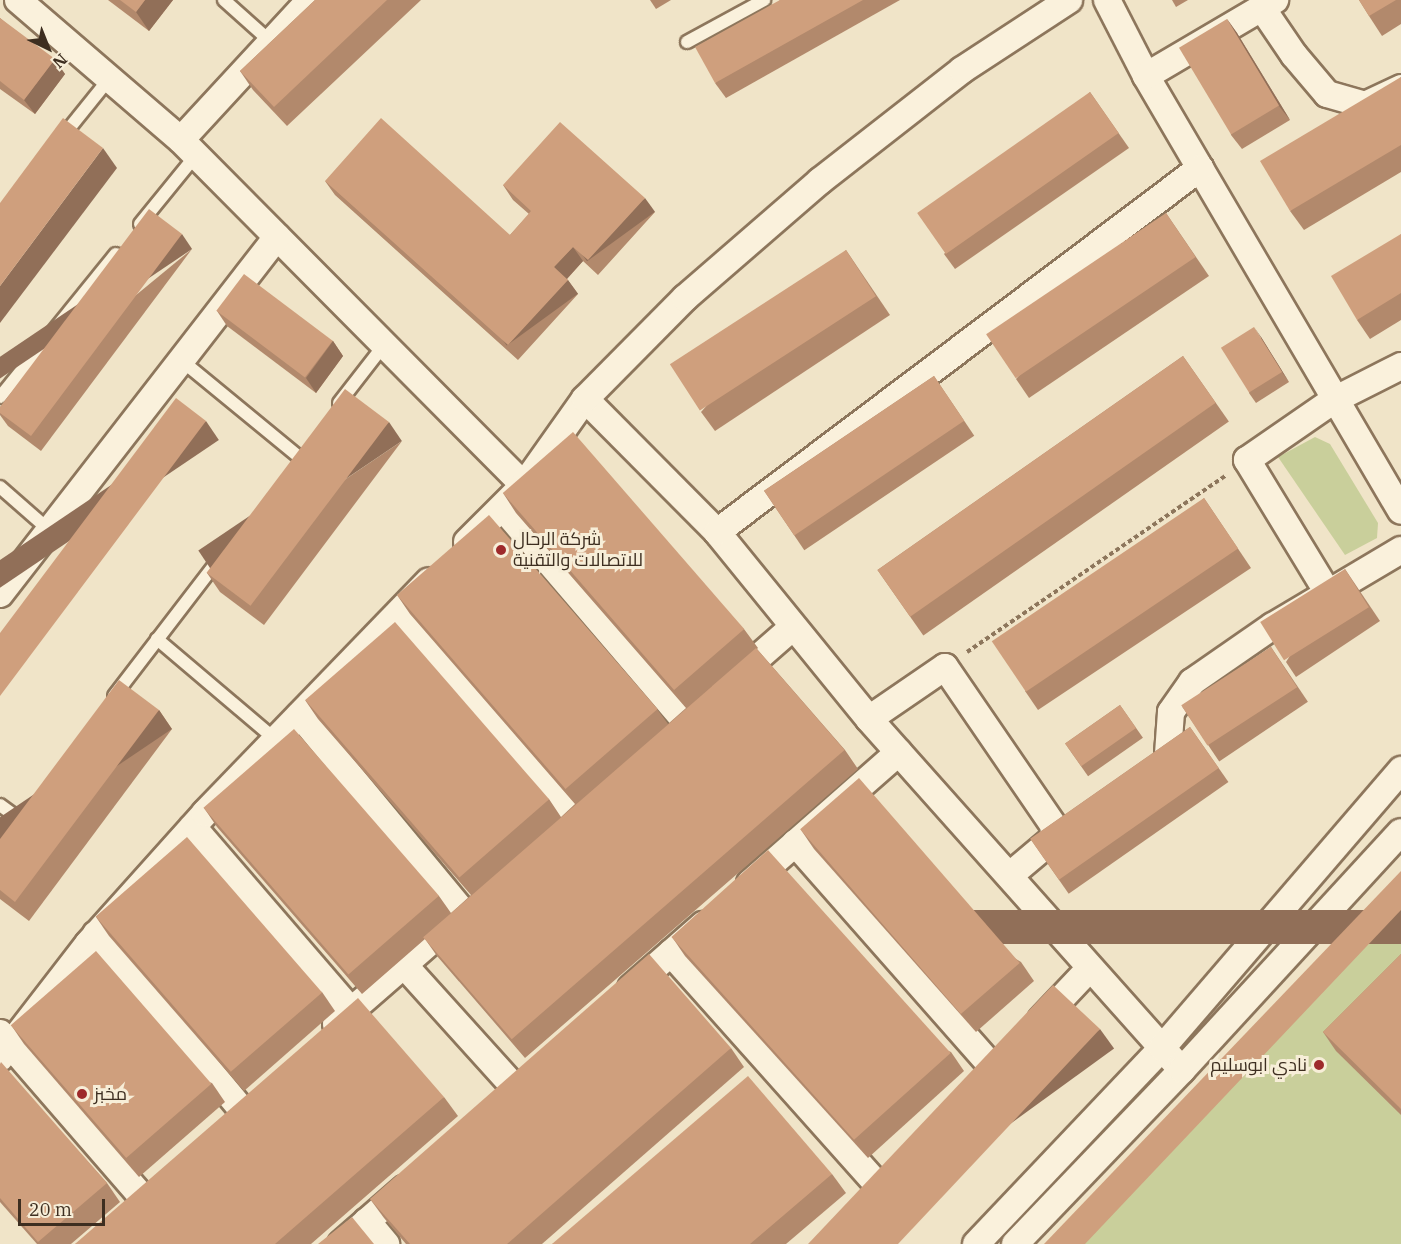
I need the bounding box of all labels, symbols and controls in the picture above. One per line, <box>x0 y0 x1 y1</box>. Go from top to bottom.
north arrow <box>18 18 78 78</box>
text: N <box>49 50 72 73</box>
place label: شركة الرحال للاتصالات والتقنية <box>513 529 643 572</box>
marker: شركة الرحال للاتصالات والتقنية <box>494 543 508 557</box>
place label: نادي ابوسليم <box>1210 1054 1307 1076</box>
marker: نادي ابوسليم <box>1312 1058 1326 1072</box>
place label: مخبز <box>94 1083 127 1105</box>
marker: مخبز <box>75 1087 89 1101</box>
scale bar <box>21 1187 108 1225</box>
text: 20 m <box>29 1198 72 1221</box>

